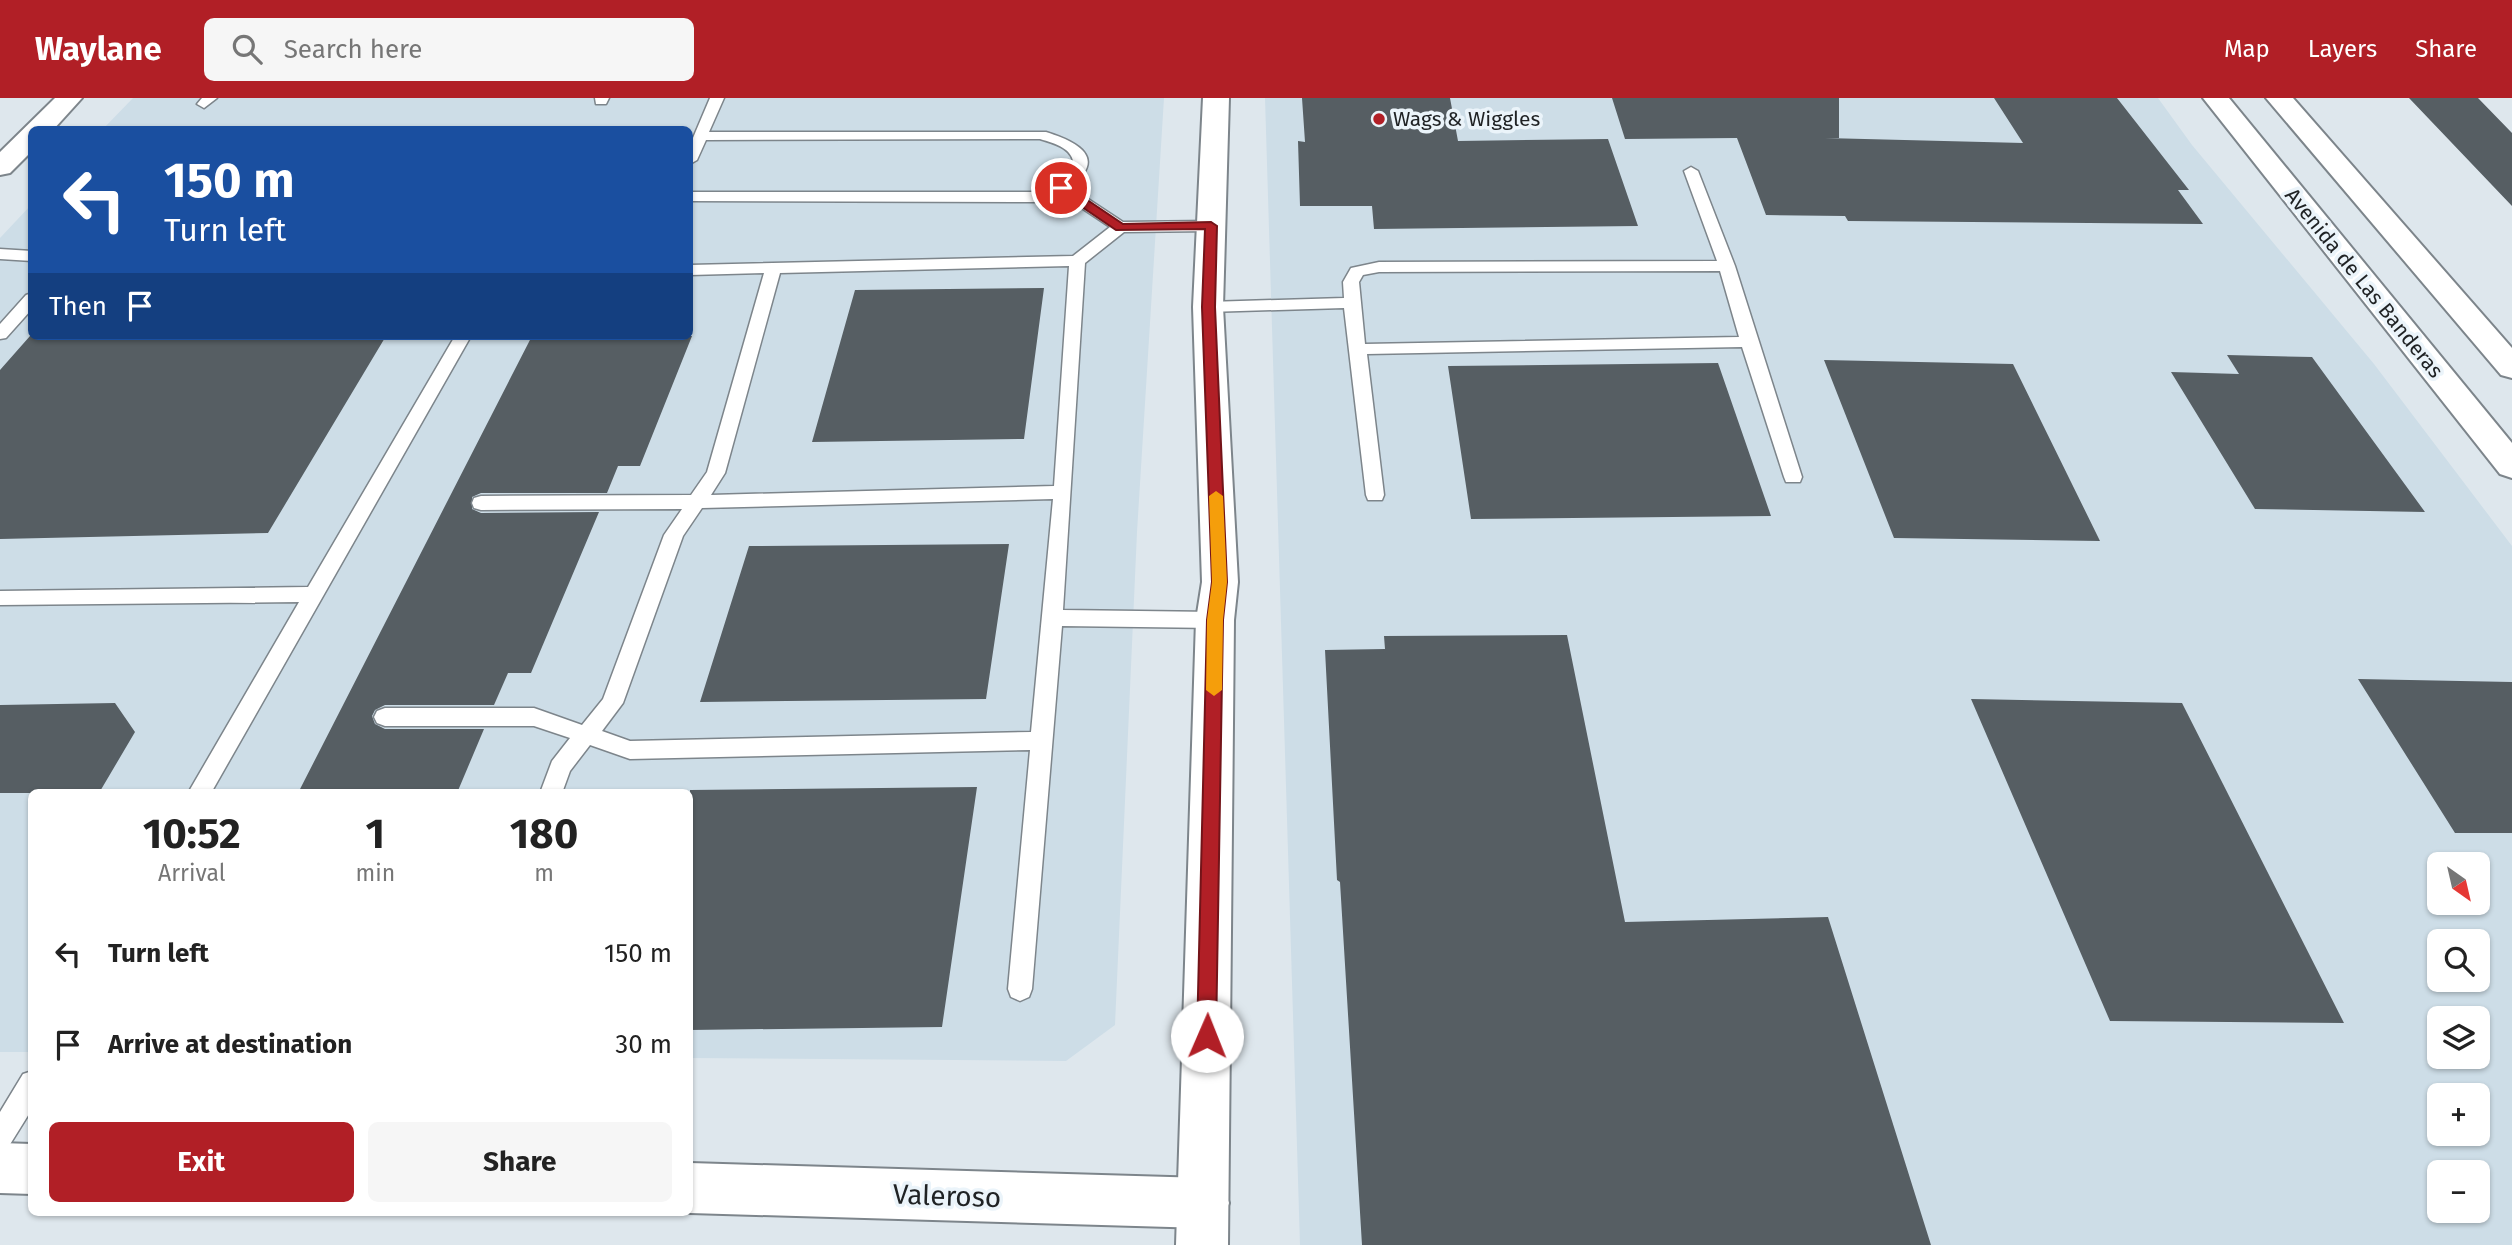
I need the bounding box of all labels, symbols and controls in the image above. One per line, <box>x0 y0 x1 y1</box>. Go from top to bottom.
search box <box>204 18 694 81</box>
text: Waylane <box>35 29 162 69</box>
icon: search <box>228 30 266 68</box>
text: Search here <box>284 34 423 65</box>
text: Map <box>2224 35 2270 63</box>
text: Layers <box>2308 35 2377 63</box>
text: Share <box>2415 35 2477 63</box>
place label: Wags & Wiggles <box>1393 106 1541 132</box>
marker: Wags & Wiggles <box>1371 111 1387 127</box>
text: 150 m <box>164 151 295 210</box>
icon: left <box>49 154 140 245</box>
pin <box>1031 158 1091 218</box>
icon: arrive <box>1042 169 1080 207</box>
street label: Avenida de Las Banderas <box>2279 183 2449 383</box>
text: Turn left <box>164 211 286 249</box>
icon: arrive <box>121 287 159 325</box>
text: Then <box>49 291 107 322</box>
text: 10:52 <box>143 809 241 859</box>
text: 1 <box>366 809 385 859</box>
text: 180 <box>510 809 578 859</box>
north arrow <box>2427 852 2490 915</box>
map controls <box>2427 852 2490 1223</box>
text: Arrival <box>158 859 225 887</box>
text: min <box>355 859 395 887</box>
text: m <box>534 859 554 887</box>
button: search <box>2427 929 2490 992</box>
icon: left <box>49 935 87 973</box>
text: Turn left <box>108 938 209 969</box>
text: 150 m <box>604 938 672 969</box>
position arrow <box>1170 999 1244 1073</box>
button: layers <box>2427 1006 2490 1069</box>
icon: arrive <box>49 1026 87 1064</box>
text: Arrive at destination <box>108 1029 352 1060</box>
text: 30 m <box>615 1029 672 1060</box>
button: + <box>2427 1083 2490 1146</box>
button: Exit <box>49 1122 354 1202</box>
button: Share <box>368 1122 672 1202</box>
button: − <box>2427 1160 2490 1223</box>
street label: Valeroso <box>892 1178 1002 1214</box>

